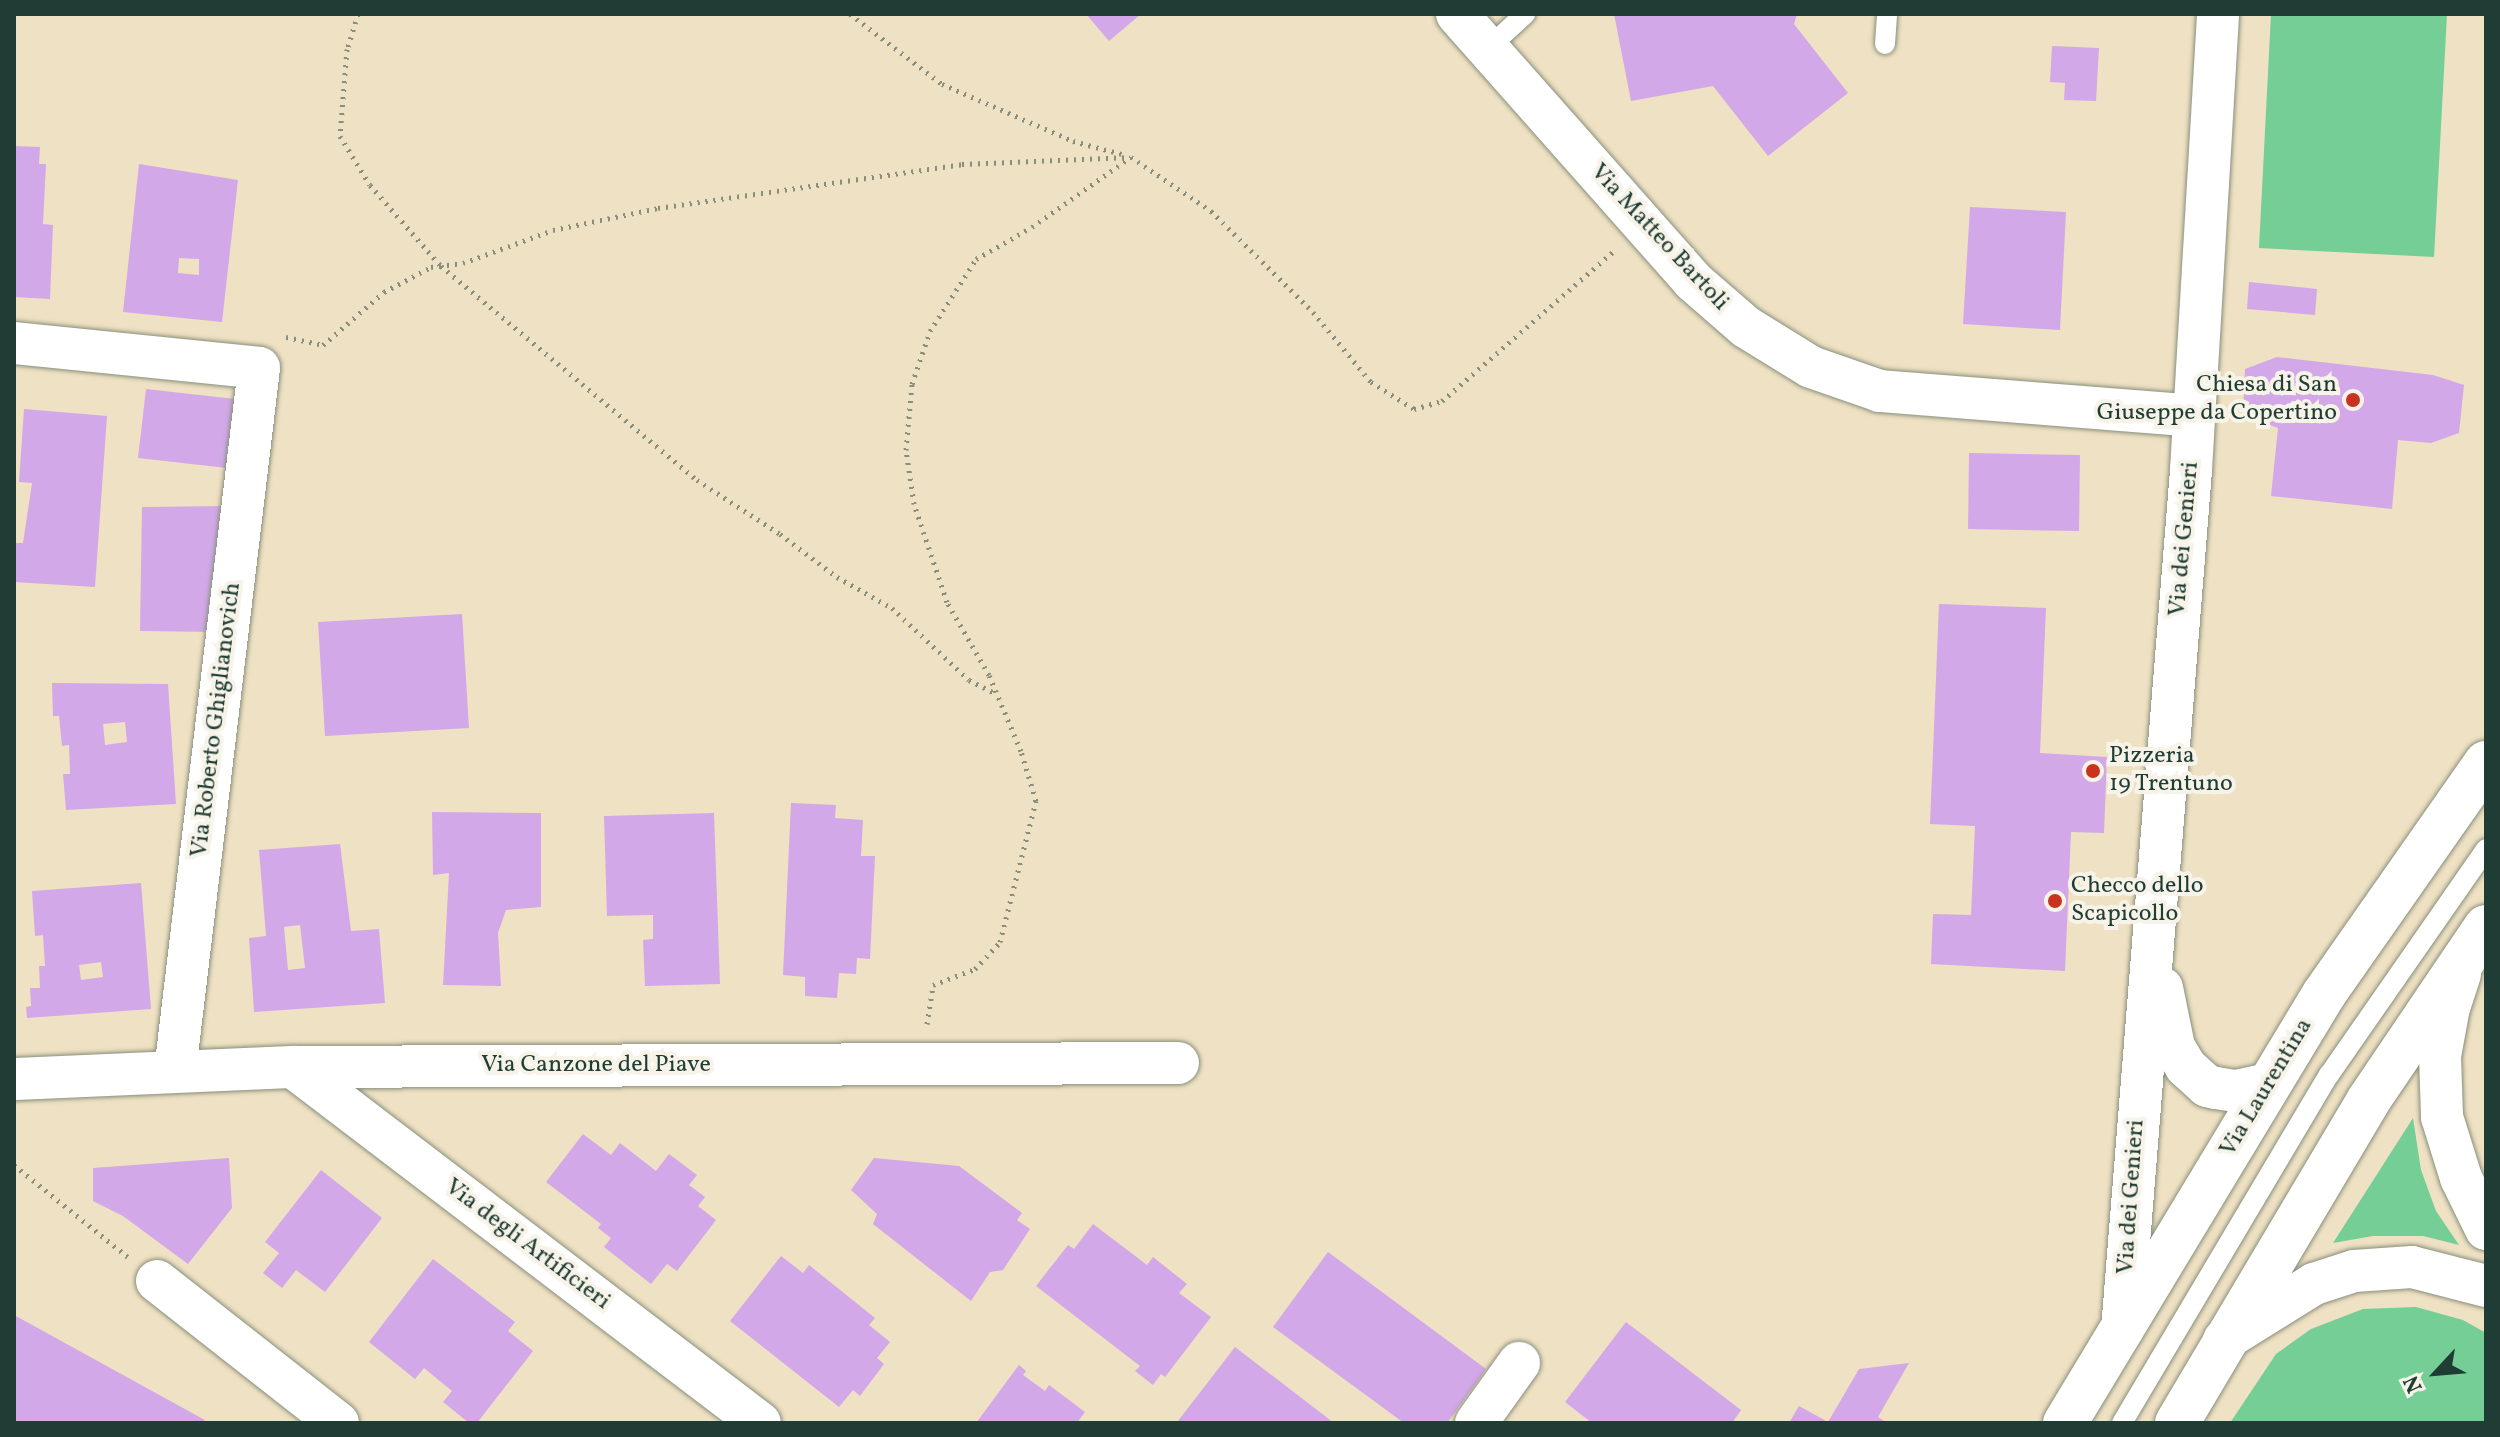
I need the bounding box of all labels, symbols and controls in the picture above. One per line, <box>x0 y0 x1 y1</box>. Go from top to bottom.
street label: Via Matteo Bartoli <box>1583 158 1735 318</box>
place label: Chiesa di San Giuseppe da Copertino <box>2097 372 2337 428</box>
marker: Chiesa di San Giuseppe da Copertino <box>2344 391 2362 409</box>
street label: Via dei Genieri <box>2164 460 2206 618</box>
street label: Via Roberto Ghiglianovich <box>186 581 248 859</box>
place label: Pizzeria 19 Trentuno <box>2109 743 2233 799</box>
marker: Pizzeria 19 Trentuno <box>2084 762 2102 780</box>
place label: Checco dello Scapicollo <box>2071 873 2203 929</box>
marker: Checco dello Scapicollo <box>2046 892 2064 910</box>
street label: Via Laurentina <box>2215 1014 2319 1162</box>
street label: Via Canzone del Piave <box>481 1052 711 1080</box>
street label: Via dei Genieri <box>2112 1119 2152 1275</box>
street label: Via degli Artificieri <box>439 1173 615 1317</box>
north arrow <box>2396 1333 2476 1413</box>
text: N <box>2397 1370 2431 1398</box>

